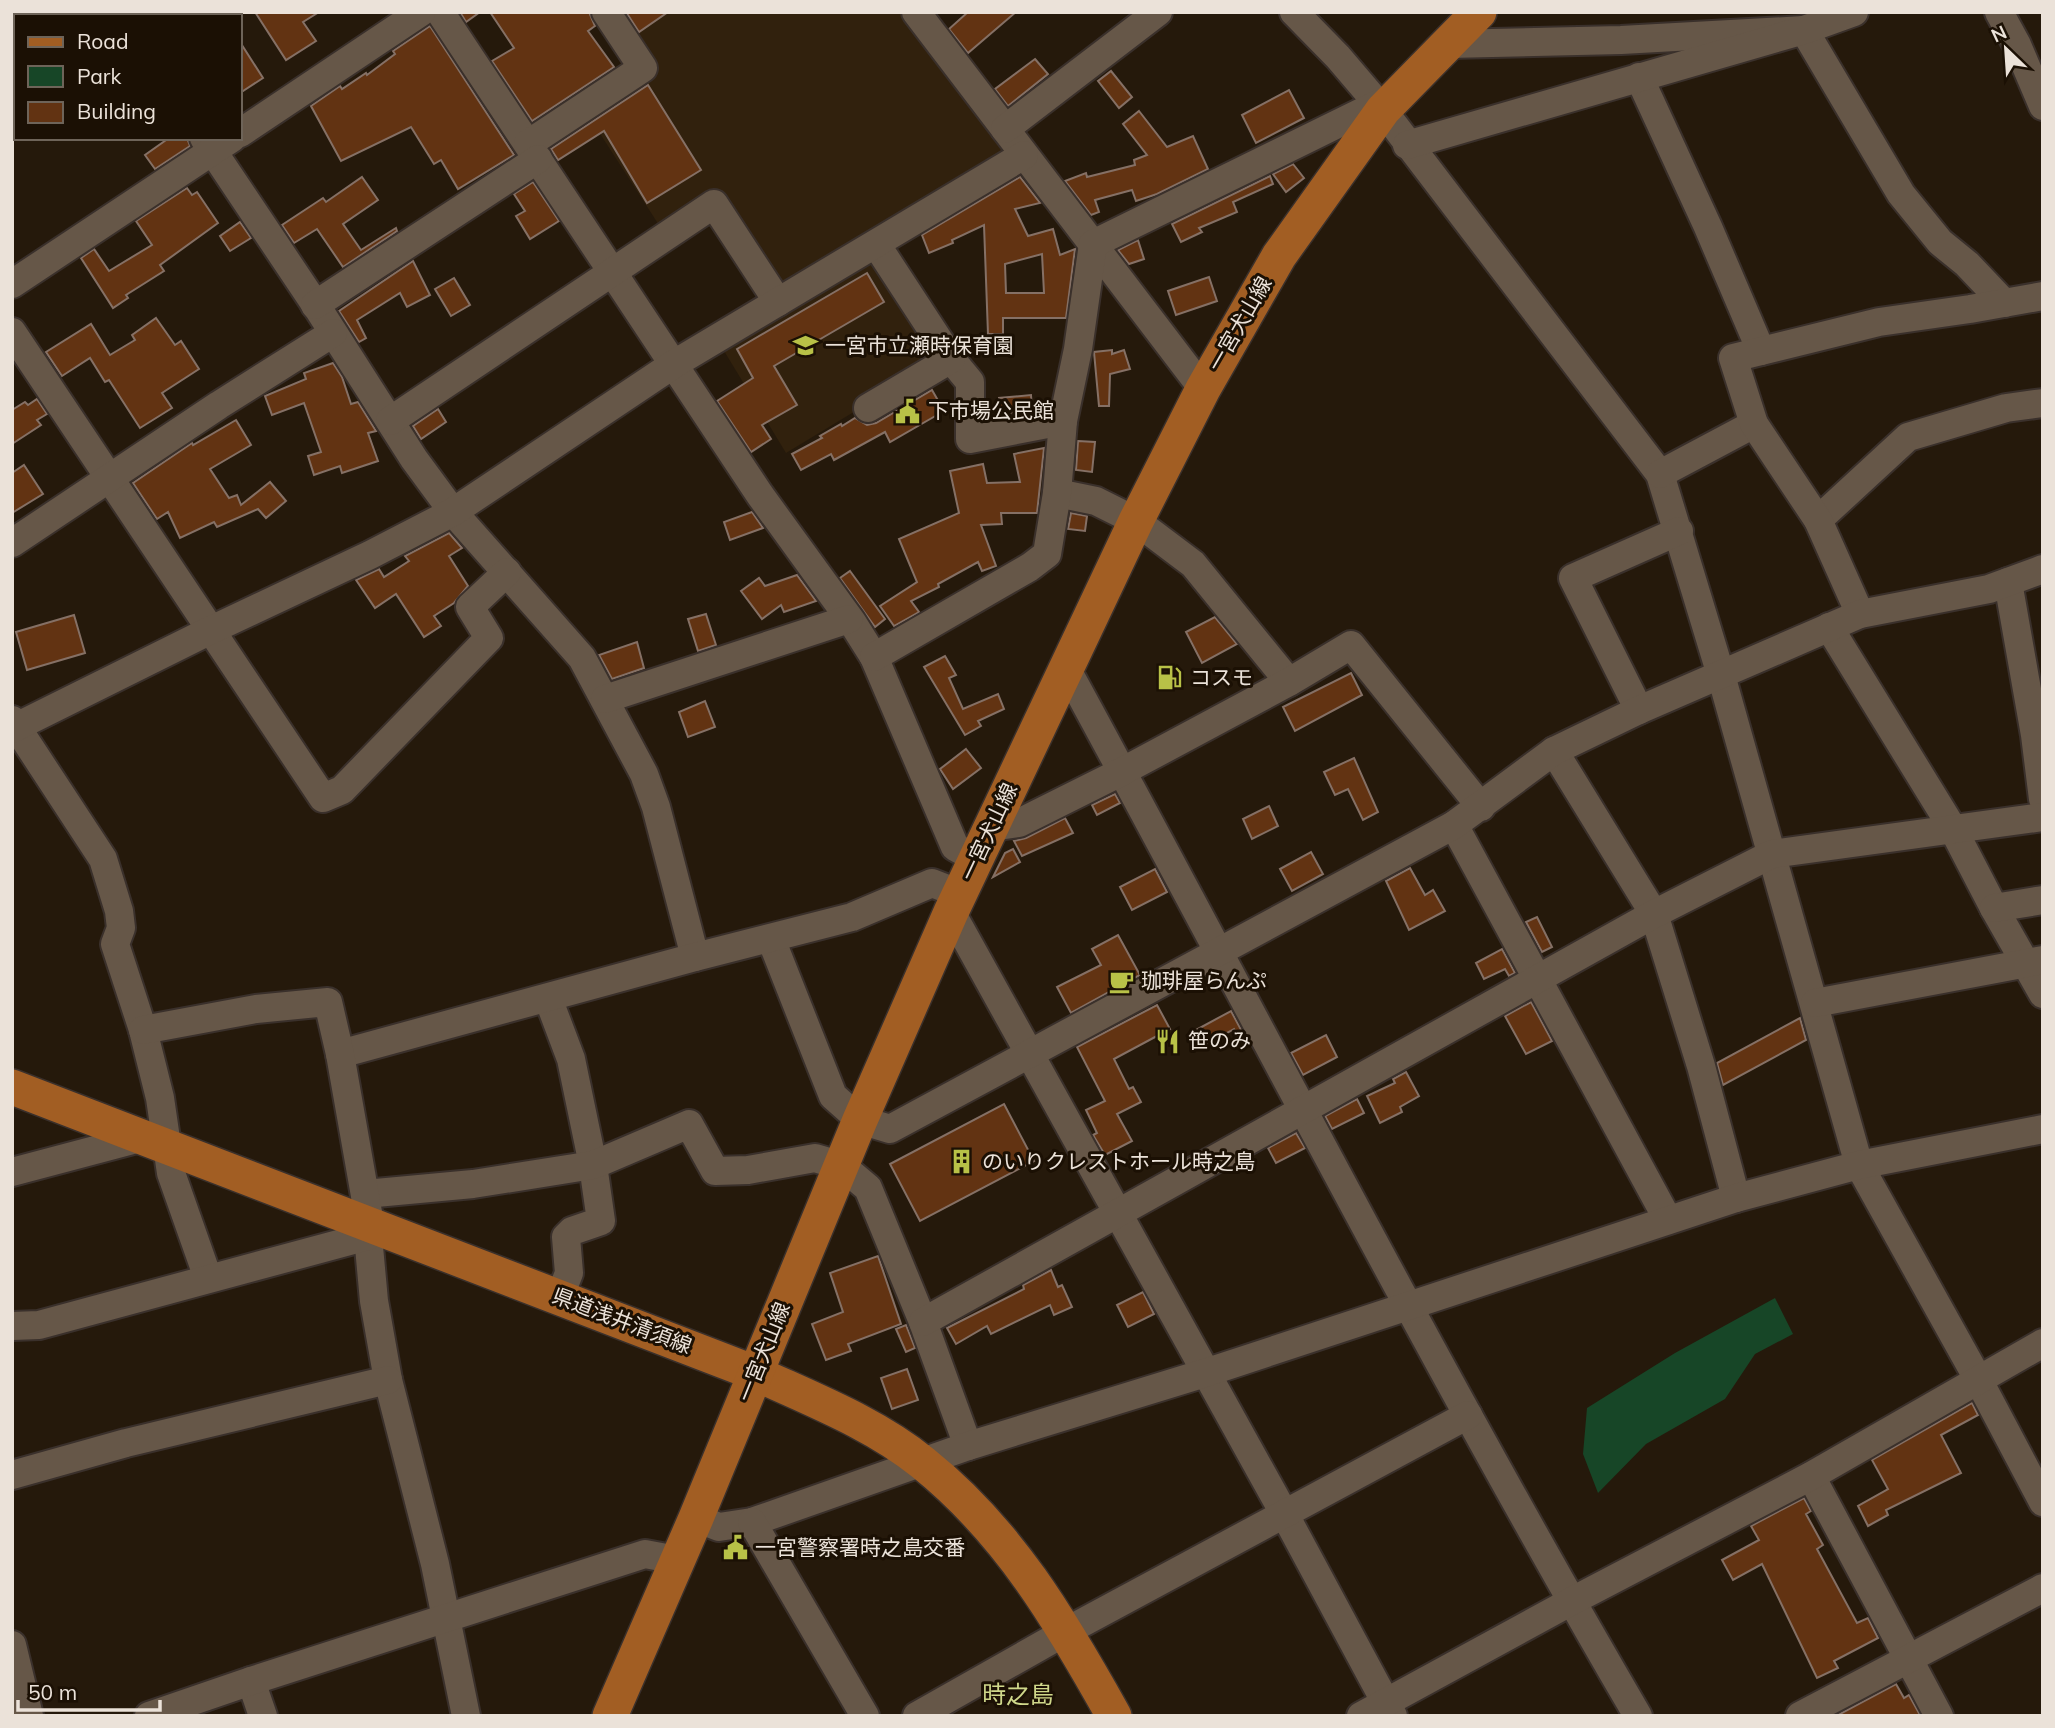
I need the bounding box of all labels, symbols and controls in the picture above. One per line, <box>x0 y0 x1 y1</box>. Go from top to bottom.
legend <box>14 14 242 140</box>
north arrow <box>1971 14 2041 84</box>
text: N <box>1987 20 2010 48</box>
text: Road <box>77 28 128 54</box>
text: Park <box>77 63 121 89</box>
text: Building <box>77 98 156 124</box>
street label: 一宮犬山線 <box>1202 272 1277 375</box>
school or university icon: 一宮市立瀬時保育園 <box>791 332 819 360</box>
place label: 一宮市立瀬時保育園 <box>825 332 1014 358</box>
public building icon: 下市場公民館 <box>894 397 922 425</box>
place label: 下市場公民館 <box>928 397 1054 423</box>
fuel station icon: コスモ <box>1156 664 1184 692</box>
place label: コスモ <box>1190 664 1253 690</box>
street label: 一宮犬山線 <box>954 779 1022 885</box>
cafe icon: 珈琲屋らんぷ <box>1107 967 1135 995</box>
place label: 珈琲屋らんぷ <box>1141 967 1267 993</box>
restaurant icon: 笹のみ <box>1154 1027 1182 1055</box>
place label: 笹のみ <box>1188 1027 1251 1053</box>
building icon: のいりクレストホール時之島 <box>948 1148 976 1176</box>
place label: のいりクレストホール時之島 <box>982 1148 1255 1174</box>
street label: 県道浅井清須線 <box>549 1282 696 1359</box>
street label: 一宮犬山線 <box>731 1298 795 1405</box>
public building icon: 一宮警察署時之島交番 <box>721 1534 749 1562</box>
place label: 一宮警察署時之島交番 <box>755 1534 965 1560</box>
scale bar <box>18 1668 159 1712</box>
text: 50 m <box>28 1679 77 1705</box>
district label: 時之島 <box>982 1679 1054 1709</box>

